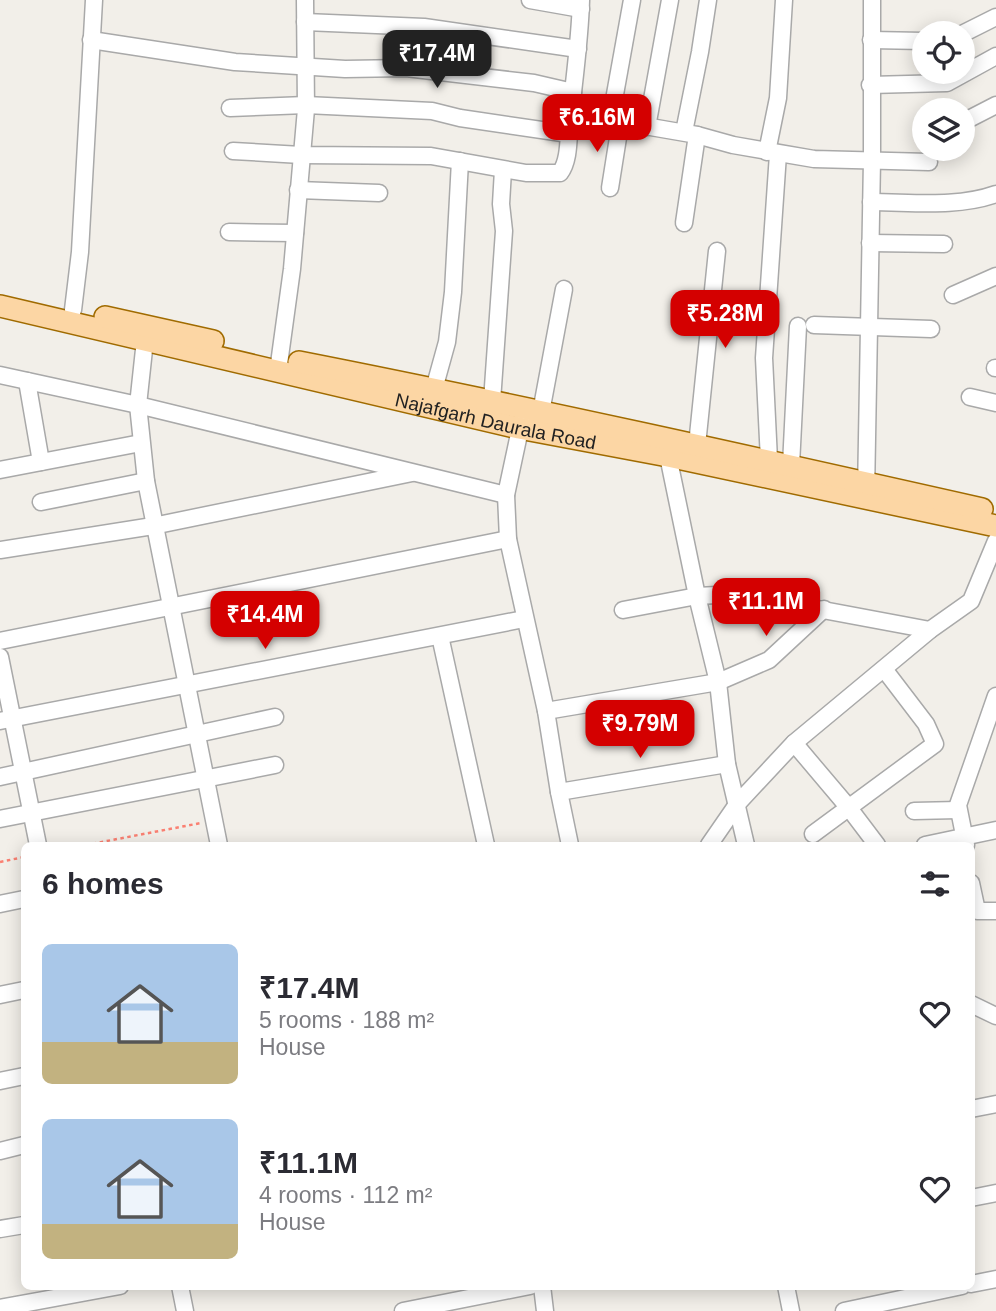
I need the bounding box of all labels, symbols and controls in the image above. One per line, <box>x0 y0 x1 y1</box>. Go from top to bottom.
map controls <box>912 21 975 161</box>
button: locate <box>912 21 975 84</box>
pin: ₹17.4M <box>380 31 494 90</box>
text: ₹17.4M <box>398 40 476 66</box>
pin: ₹6.16M <box>540 94 654 154</box>
button: layers <box>912 98 975 161</box>
text: ₹6.16M <box>558 104 636 130</box>
pin: ₹5.28M <box>668 290 782 350</box>
text: ₹5.28M <box>686 300 764 326</box>
street label: Najafgarh Daurala Road <box>393 389 598 453</box>
pin: ₹11.1M <box>709 578 823 638</box>
text: ₹11.1M <box>728 588 804 614</box>
pin: ₹14.4M <box>208 592 322 651</box>
text: ₹14.4M <box>226 601 304 627</box>
pin: ₹9.79M <box>583 700 697 760</box>
text: ₹9.79M <box>601 710 679 736</box>
icon: filters <box>916 865 954 903</box>
text: 6 homes <box>42 867 164 900</box>
text: ₹17.4M <box>259 971 360 1004</box>
icon: home <box>98 972 182 1056</box>
icon: heart <box>916 995 954 1033</box>
text: 5 rooms · 188 m² <box>259 1007 434 1033</box>
text: House <box>259 1034 325 1060</box>
text: ₹11.1M <box>259 1146 358 1179</box>
icon: home <box>98 1147 182 1231</box>
icon: heart <box>916 1170 954 1208</box>
text: 4 rooms · 112 m² <box>259 1182 432 1208</box>
text: House <box>259 1209 325 1235</box>

